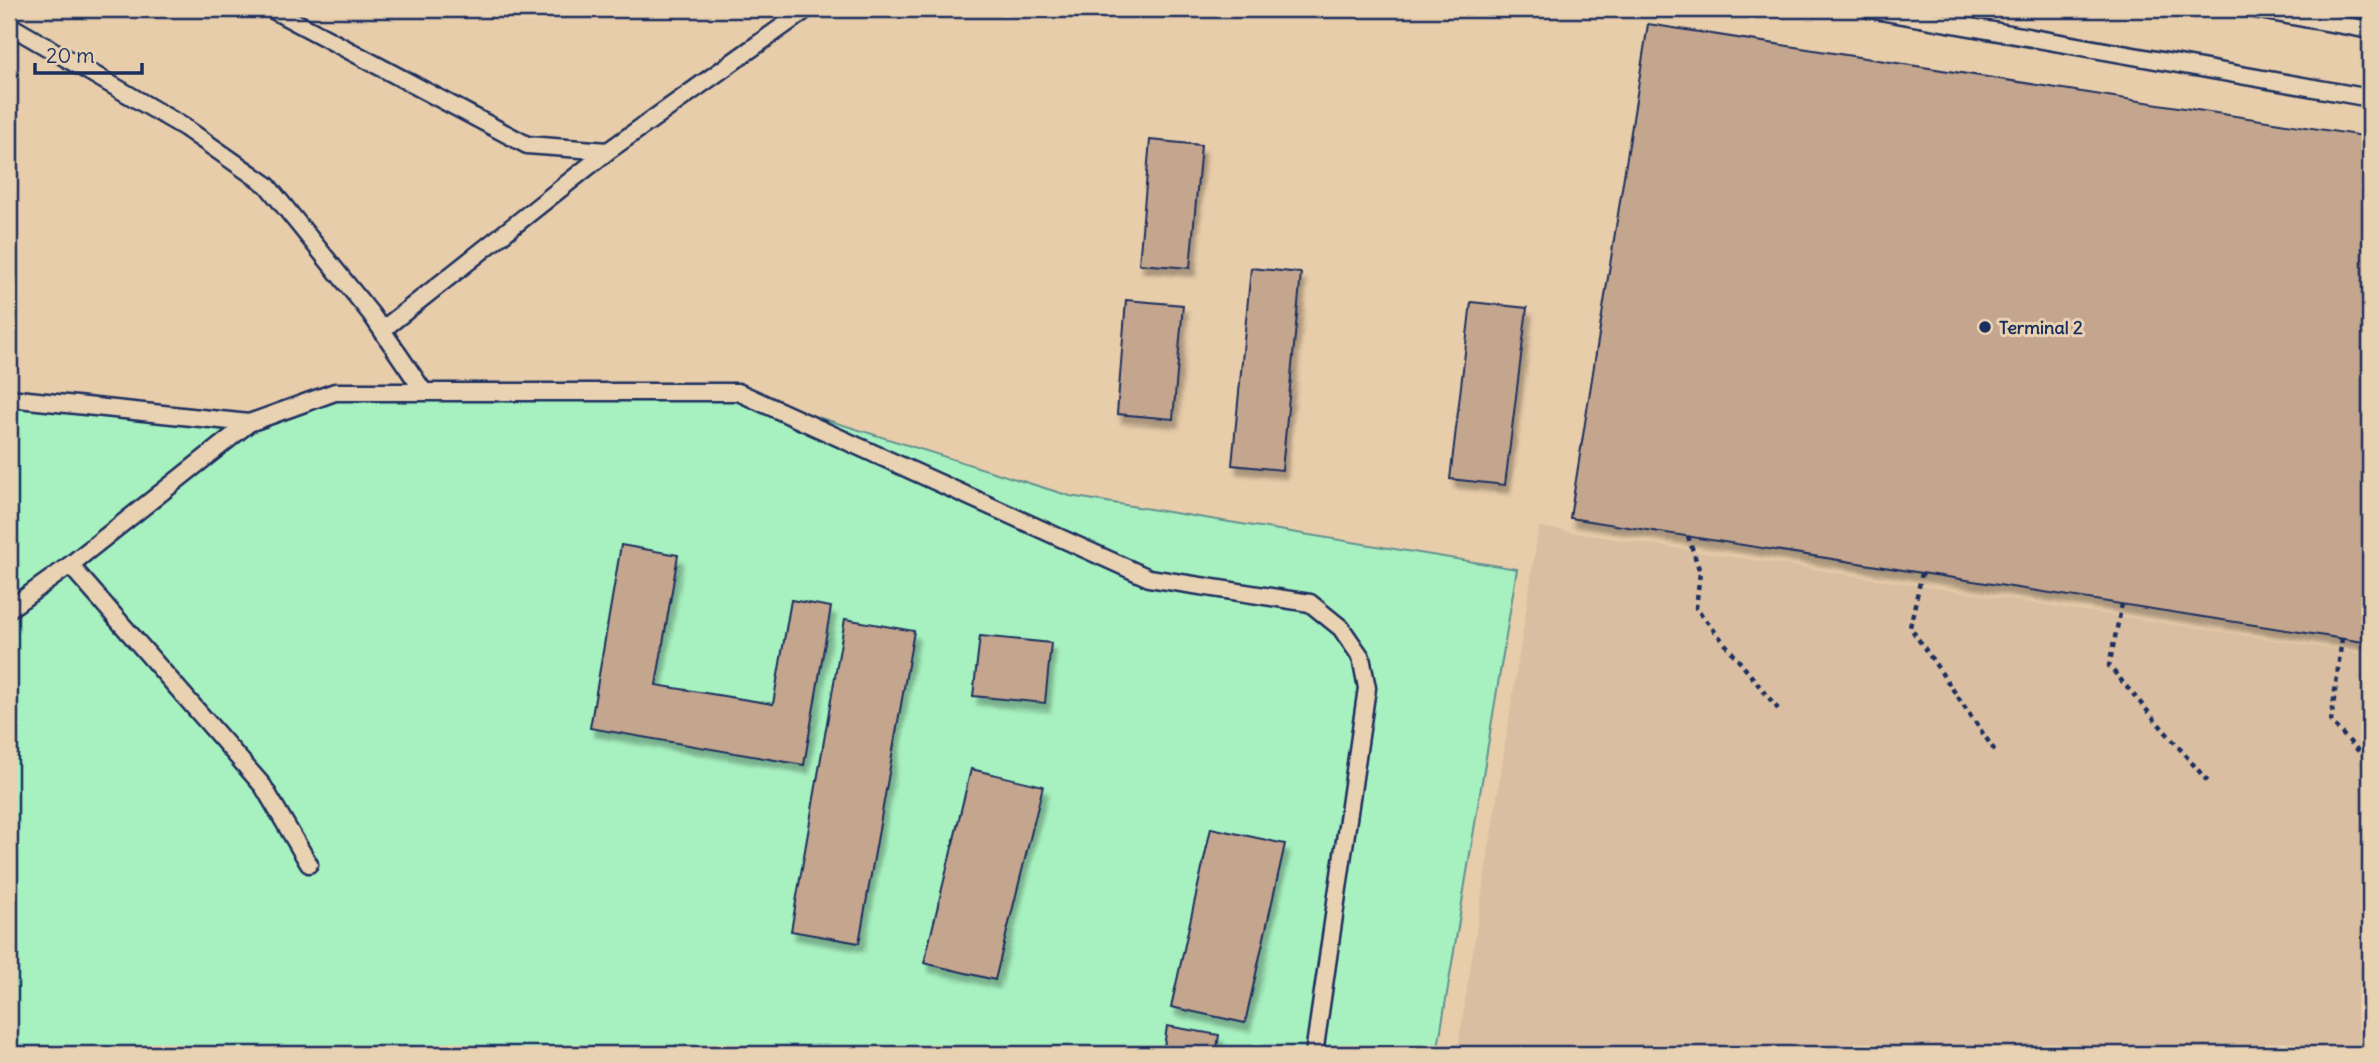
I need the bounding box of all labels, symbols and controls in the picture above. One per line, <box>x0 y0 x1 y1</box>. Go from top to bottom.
scale bar <box>35 32 142 76</box>
text: 20 m <box>46 42 95 69</box>
place label: Terminal 2 <box>1999 316 2083 339</box>
marker: Terminal 2 <box>1977 319 1993 335</box>

